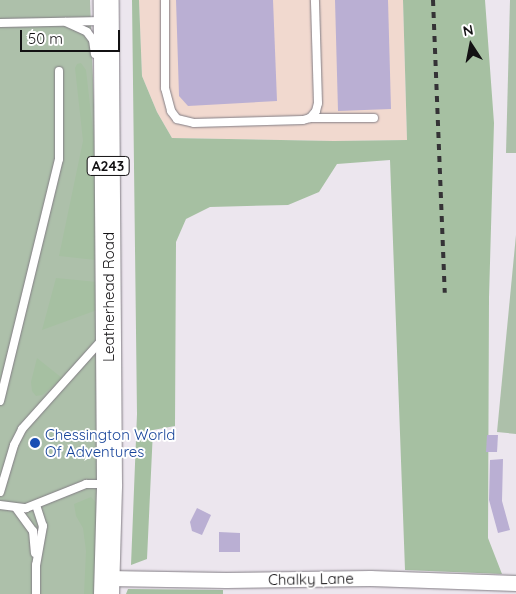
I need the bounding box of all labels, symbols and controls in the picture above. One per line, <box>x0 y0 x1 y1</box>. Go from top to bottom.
scale bar <box>22 20 122 52</box>
north arrow <box>446 20 496 70</box>
text: N <box>461 20 475 40</box>
text: 50 m <box>28 29 63 48</box>
road number: A243 <box>86 154 130 178</box>
street label: Leatherhead Road <box>100 232 118 362</box>
place label: Chessington World Of Adventures <box>45 425 175 460</box>
marker: Chessington World Of Adventures <box>29 437 41 449</box>
street label: Chalky Lane <box>268 569 354 589</box>

